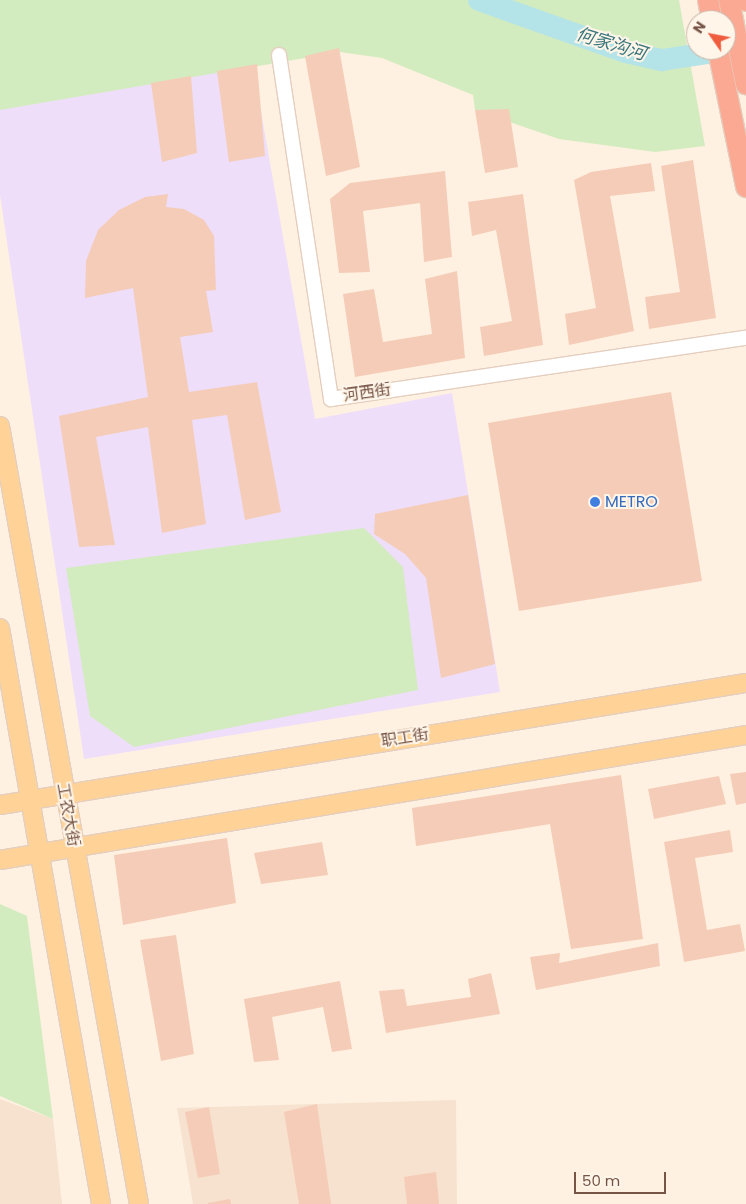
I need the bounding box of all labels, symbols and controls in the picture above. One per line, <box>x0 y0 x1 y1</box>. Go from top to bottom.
north arrow <box>686 10 736 60</box>
text: N <box>688 18 711 37</box>
water label: 何家沟河 <box>573 23 649 65</box>
street label: 河西街 <box>342 380 392 406</box>
place label: METRO <box>605 492 658 512</box>
marker: METRO <box>589 496 601 508</box>
street label: 职工街 <box>380 725 430 751</box>
street label: 工农大街 <box>53 782 83 848</box>
scale bar <box>576 1162 668 1194</box>
text: 50 m <box>582 1170 620 1191</box>

